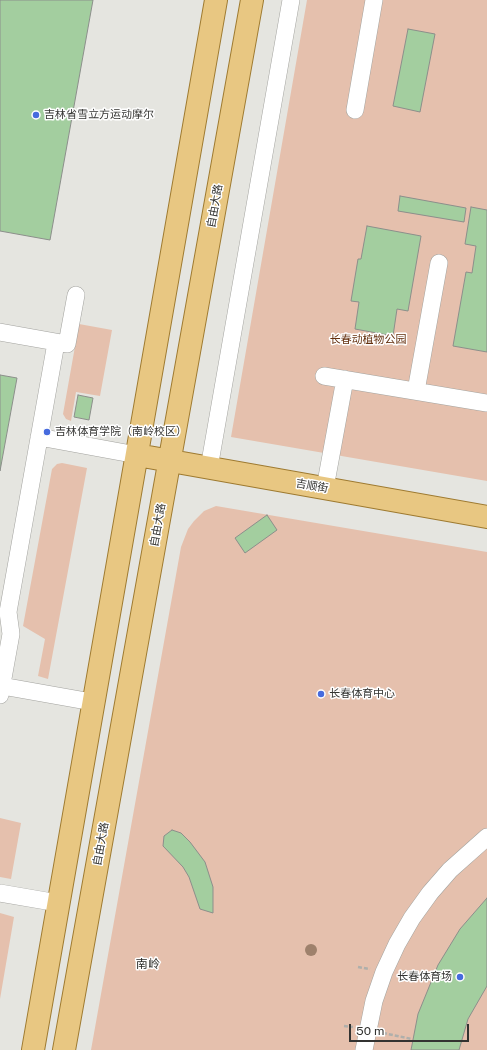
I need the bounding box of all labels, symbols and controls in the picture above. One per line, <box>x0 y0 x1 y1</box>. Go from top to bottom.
place label: 吉林省雪立方运动摩尔 <box>44 108 154 122</box>
marker: 吉林省雪立方运动摩尔 <box>31 110 41 120</box>
street label: 自由大路 <box>205 183 225 229</box>
park label: 长春动植物公园 <box>330 333 406 347</box>
place label: 吉林体育学院（南岭校区） <box>55 425 187 439</box>
marker: 吉林体育学院（南岭校区） <box>42 427 52 437</box>
street label: 吉顺街 <box>295 477 329 495</box>
street label: 自由大路 <box>148 502 168 548</box>
place label: 长春体育中心 <box>329 687 395 701</box>
marker: 长春体育中心 <box>316 689 326 699</box>
street label: 自由大路 <box>91 821 111 867</box>
district label: 南岭 <box>136 957 160 971</box>
place label: 长春体育场 <box>397 970 452 984</box>
marker: 长春体育场 <box>455 972 465 982</box>
scale bar <box>351 1016 471 1042</box>
text: 50 m <box>356 1024 384 1038</box>

